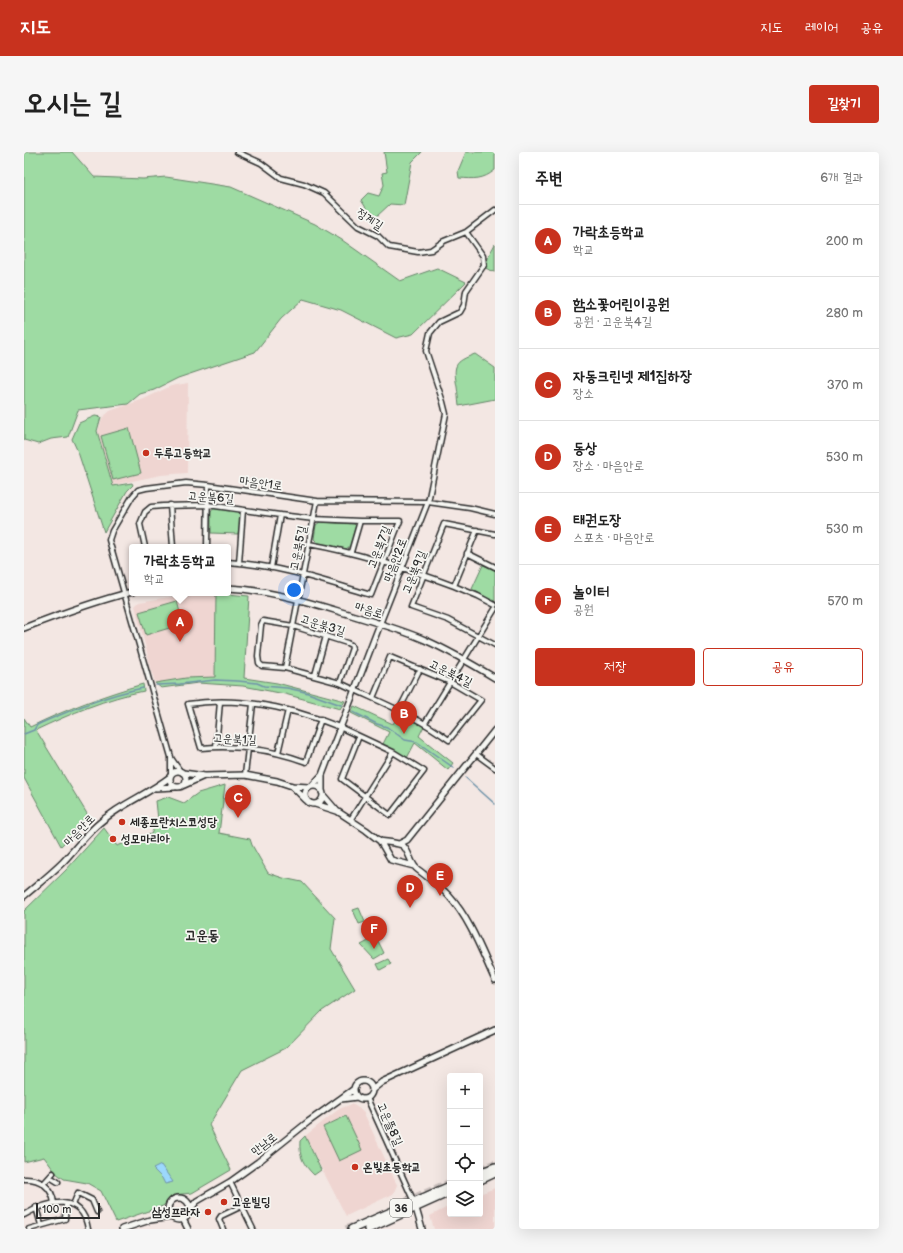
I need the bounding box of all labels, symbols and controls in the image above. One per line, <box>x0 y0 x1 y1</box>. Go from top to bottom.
text: 지도 <box>20 16 51 39</box>
text: 지도 <box>760 19 783 36</box>
text: 레이어 <box>805 19 838 36</box>
text: 공유 <box>860 19 883 36</box>
button: 길찾기 <box>809 85 879 123</box>
text: 오시는 길 <box>24 87 122 120</box>
text: 주변 <box>535 169 562 189</box>
text: 6개 결과 <box>820 170 863 186</box>
street label: 정계길 <box>353 205 386 234</box>
text: 가락초등학교 <box>573 223 645 242</box>
text: A <box>544 233 552 249</box>
text: 200 m <box>826 233 863 249</box>
text: 학교 <box>573 242 594 258</box>
text: 함소꽃어린이공원 <box>573 295 670 314</box>
text: B <box>543 305 553 321</box>
text: 280 m <box>826 305 863 321</box>
text: 공원 · 고운북4길 <box>573 314 652 330</box>
text: 자동크린넷 제1집하장 <box>573 367 692 386</box>
text: C <box>543 377 553 393</box>
text: 370 m <box>827 377 863 393</box>
text: 장소 <box>573 386 594 402</box>
text: 동상 <box>573 439 597 458</box>
place label: 두루고등학교 <box>154 446 212 461</box>
marker: 두루고등학교 <box>141 448 151 458</box>
text: D <box>543 449 553 465</box>
text: 530 m <box>826 449 863 465</box>
text: 장소 · 마음안로 <box>573 458 644 474</box>
street label: 마음안1로 <box>238 473 283 494</box>
street label: 고운북6길 <box>188 488 235 507</box>
text: 태권도장 <box>573 511 621 530</box>
text: E <box>544 521 552 537</box>
text: 530 m <box>826 521 863 537</box>
street label: 고운북7길 <box>364 523 395 571</box>
street label: 고운북5길 <box>287 524 310 572</box>
text: 스포츠 · 마음안로 <box>573 530 655 546</box>
street label: 마음안2로 <box>380 536 411 584</box>
popup <box>129 544 231 596</box>
street label: 고운북9길 <box>399 548 430 596</box>
text: 가락초등학교 <box>144 552 216 571</box>
text: 학교 <box>144 571 165 587</box>
your location <box>284 580 304 600</box>
text: 놀이터 <box>573 583 609 602</box>
text: F <box>544 593 552 609</box>
text: 570 m <box>827 593 863 609</box>
street label: 마음로 <box>353 599 385 622</box>
text: 공원 <box>573 602 594 618</box>
pin: A <box>167 609 193 642</box>
street label: 고운북3길 <box>299 612 347 639</box>
button: 저장 <box>535 648 695 686</box>
button: 공유 <box>703 648 863 686</box>
street label: 고운북4길 <box>427 657 475 690</box>
pin: B <box>391 701 417 734</box>
street label: 고운북1길 <box>213 731 257 748</box>
pin: C <box>225 785 251 818</box>
street label: 마음안로 <box>60 811 98 849</box>
place label: 세종프란치스코성당 <box>129 815 217 830</box>
marker: 세종프란치스코성당 <box>117 817 127 827</box>
place label: 성모마리아 <box>120 832 170 847</box>
marker: 성모마리아 <box>108 834 118 844</box>
pin: E <box>427 863 453 896</box>
pin: D <box>397 875 423 908</box>
pin: F <box>361 916 387 949</box>
district label: 고운동 <box>185 927 219 944</box>
map controls <box>447 1073 483 1217</box>
button: + <box>447 1073 483 1109</box>
street label: 고운뜰8길 <box>373 1100 406 1148</box>
button: − <box>447 1109 483 1145</box>
street label: 만남로 <box>248 1130 280 1159</box>
button: locate <box>447 1145 483 1181</box>
place label: 온빛초등학교 <box>363 1160 421 1175</box>
marker: 온빛초등학교 <box>350 1162 360 1172</box>
button: layers <box>447 1181 483 1217</box>
place label: 고운빌딩 <box>232 1195 271 1210</box>
marker: 고운빌딩 <box>219 1197 229 1207</box>
road number: 36 <box>390 1199 412 1217</box>
scale bar <box>36 1201 100 1220</box>
text: 100 m <box>42 1203 71 1216</box>
place label: 삼성프라자 <box>152 1205 200 1220</box>
marker: 삼성프라자 <box>203 1207 213 1217</box>

